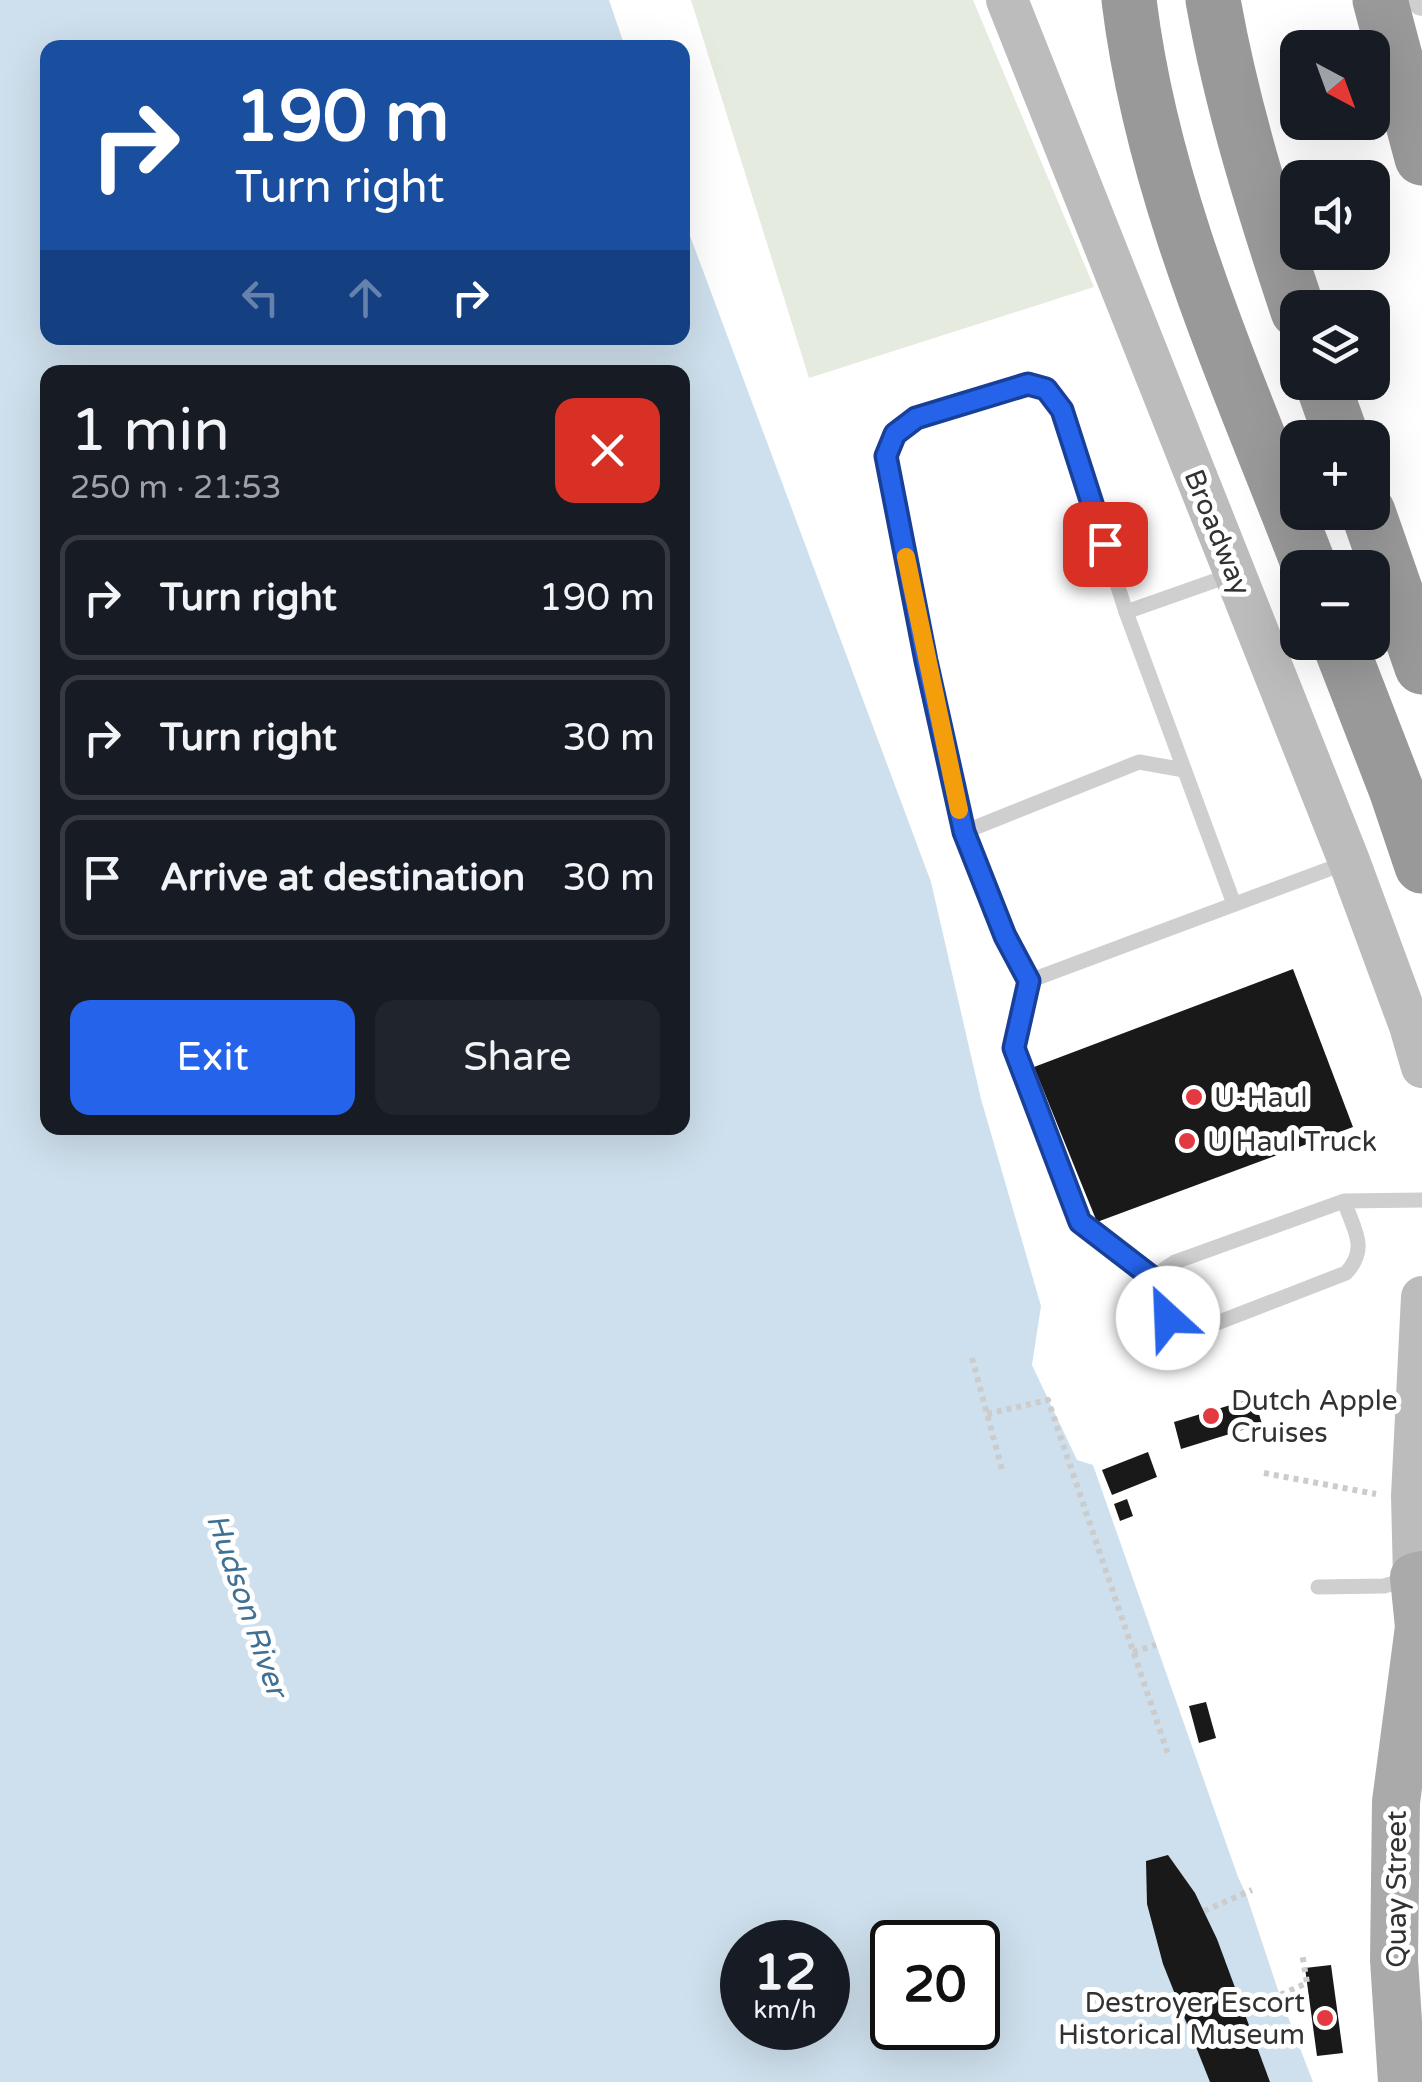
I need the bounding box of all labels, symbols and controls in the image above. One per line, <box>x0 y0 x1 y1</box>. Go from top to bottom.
north arrow <box>1280 30 1390 140</box>
map controls <box>1280 30 1390 660</box>
text: 190 m <box>235 76 449 160</box>
icon: right <box>70 80 200 210</box>
button: sound <box>1280 160 1390 270</box>
text: Turn right <box>235 161 444 215</box>
icon: left <box>233 270 288 325</box>
icon: ahead <box>338 270 393 325</box>
icon: right <box>443 270 498 325</box>
button: layers <box>1280 290 1390 400</box>
text: 1 min <box>70 395 230 467</box>
button: close <box>555 398 660 503</box>
button: + <box>1280 420 1390 530</box>
street label: Broadway <box>1176 465 1258 600</box>
text: 250 m · 21:53 <box>70 469 282 507</box>
pin <box>1063 502 1148 587</box>
icon: arrive <box>1078 517 1133 572</box>
button: − <box>1280 550 1390 660</box>
icon: right <box>75 570 130 625</box>
text: Turn right <box>160 575 337 621</box>
text: 190 m <box>539 575 655 621</box>
icon: right <box>75 710 130 765</box>
text: Turn right <box>160 715 337 761</box>
text: 30 m <box>563 715 655 761</box>
icon: arrive <box>75 850 130 905</box>
text: Arrive at destination <box>160 855 525 901</box>
text: 30 m <box>563 855 655 901</box>
button: Exit <box>70 1000 355 1115</box>
button: Share <box>375 1000 660 1115</box>
place label: U-Haul <box>1214 1081 1307 1115</box>
marker: U-Haul <box>1183 1086 1205 1108</box>
place label: U Haul Truck <box>1207 1125 1377 1159</box>
marker: U Haul Truck <box>1176 1130 1198 1152</box>
position arrow <box>1116 1266 1220 1370</box>
place label: Dutch Apple Cruises <box>1231 1384 1398 1450</box>
marker: Dutch Apple Cruises <box>1200 1405 1222 1427</box>
water label: Hudson River <box>198 1509 296 1705</box>
street label: Quay Street <box>1380 1810 1414 1968</box>
speed limit sign: 20 <box>870 1920 1000 2050</box>
text: 12 <box>754 1943 816 2003</box>
place label: Destroyer Escort Historical Museum <box>1058 1986 1305 2052</box>
text: km/h <box>754 1995 816 2025</box>
marker: Destroyer Escort Historical Museum <box>1314 2007 1336 2029</box>

